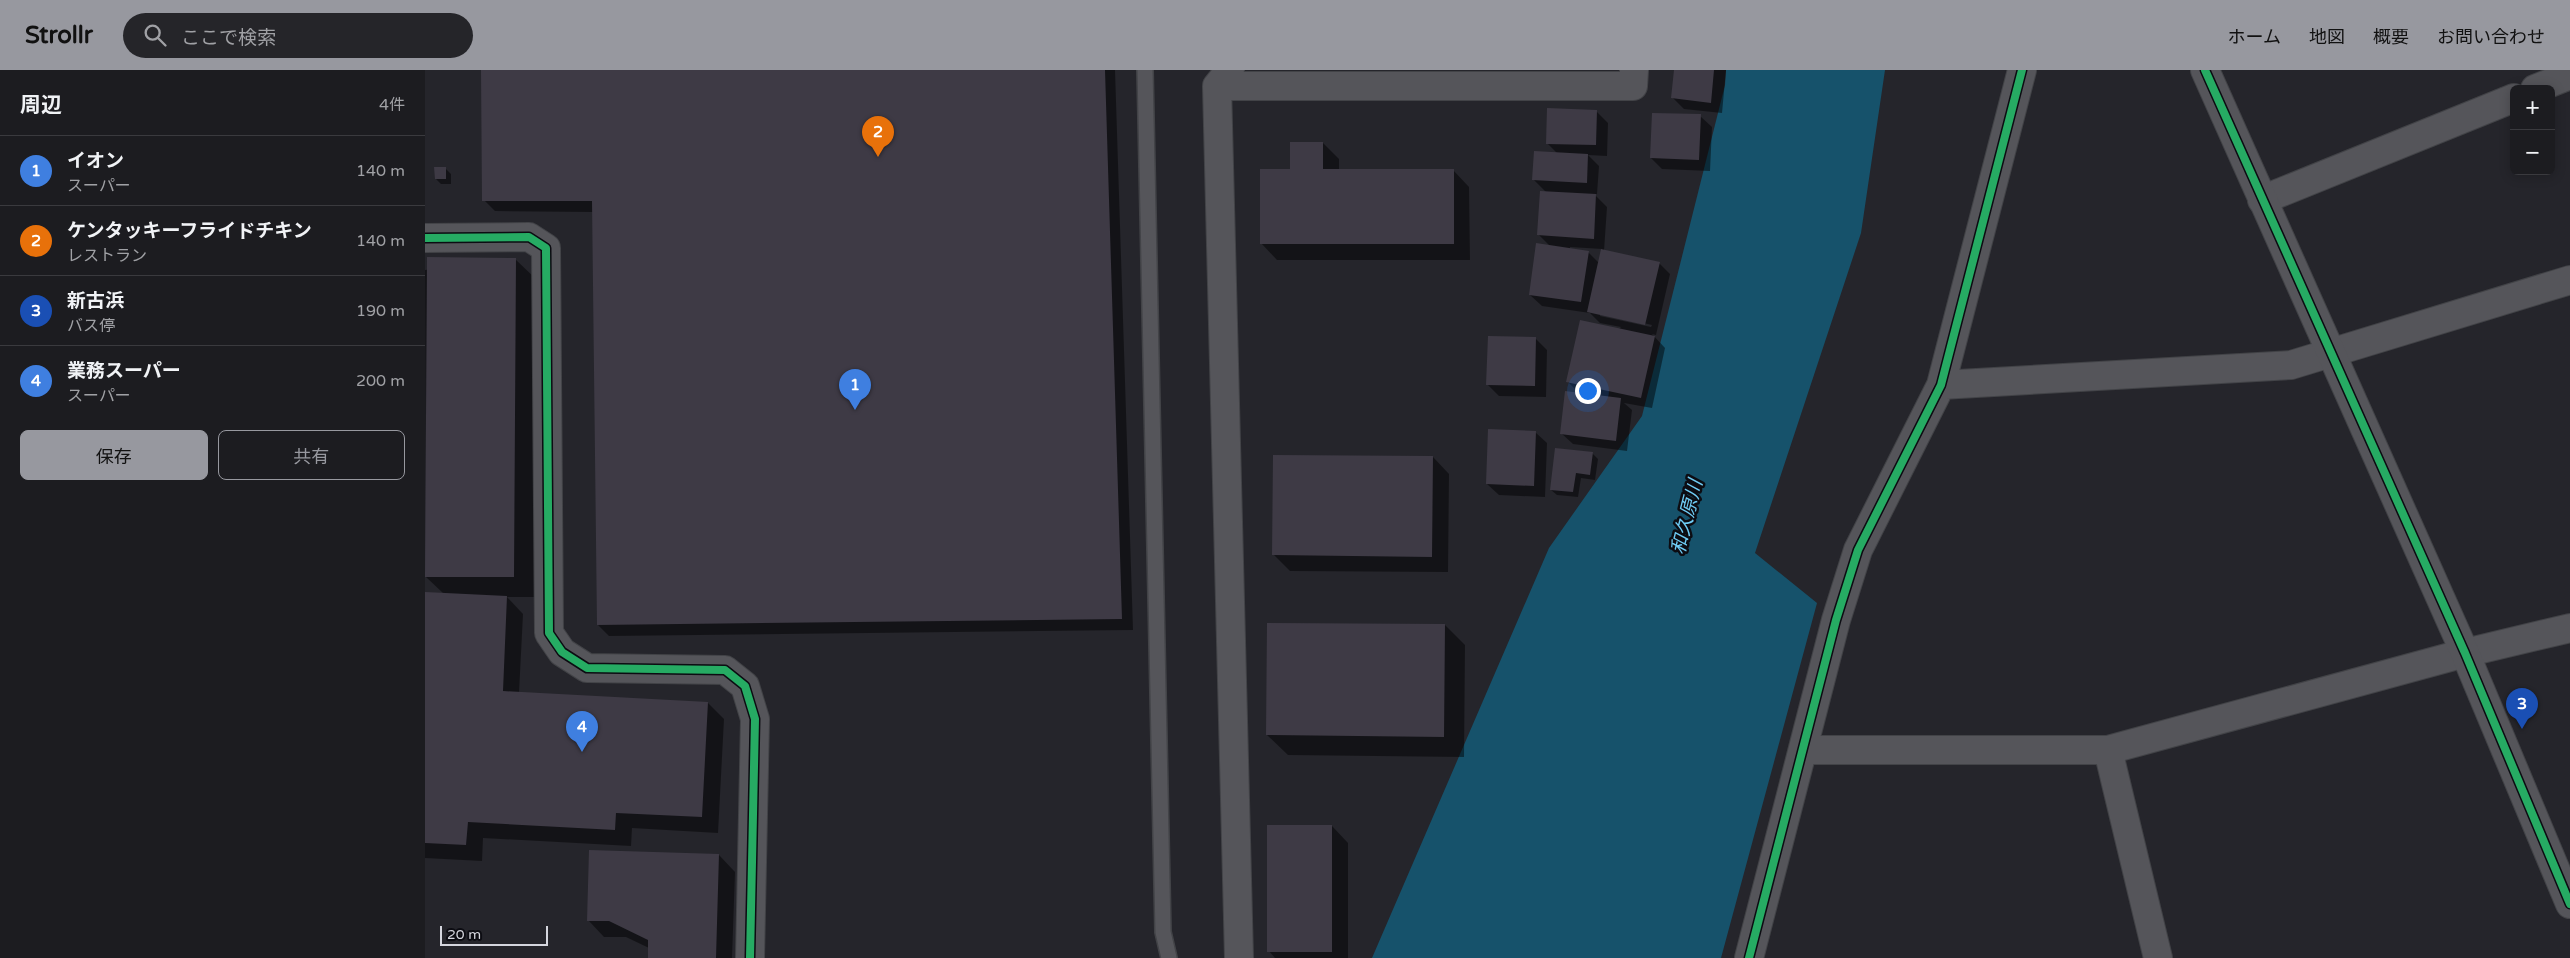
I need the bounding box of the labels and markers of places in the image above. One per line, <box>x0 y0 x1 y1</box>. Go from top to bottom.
pin: 2 <box>862 116 894 157</box>
pin: 1 <box>839 369 871 410</box>
pin: 3 <box>2506 688 2538 729</box>
pin: 4 <box>566 711 598 752</box>

